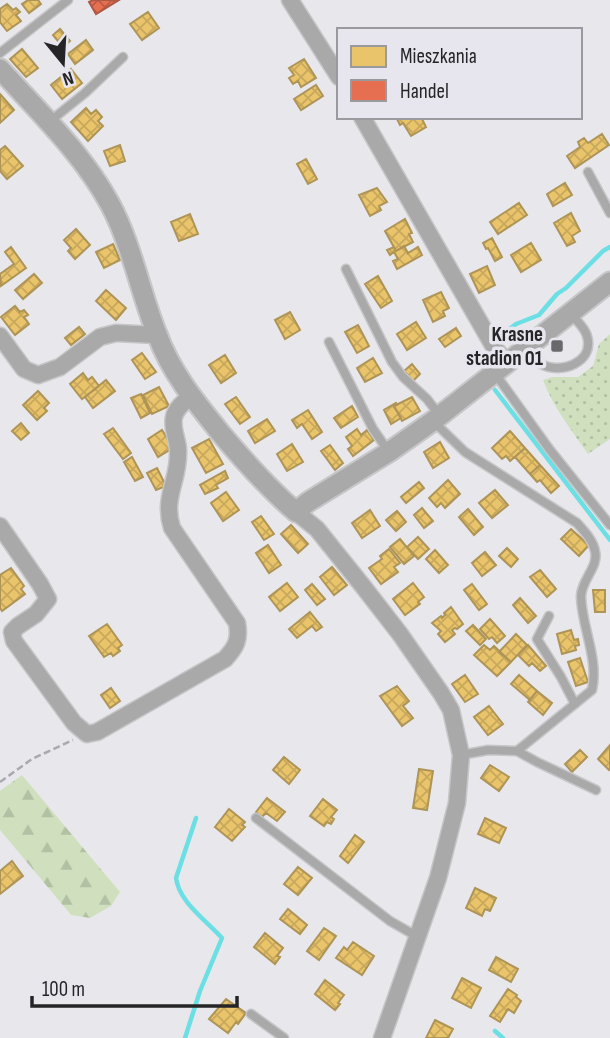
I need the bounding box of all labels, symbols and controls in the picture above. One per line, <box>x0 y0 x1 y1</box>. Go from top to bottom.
north arrow <box>28 28 98 98</box>
legend <box>337 28 582 119</box>
text: Mieszkania <box>400 44 477 69</box>
text: N <box>59 65 76 90</box>
text: Handel <box>400 79 449 104</box>
place label: Krasne stadion 01 <box>466 322 543 371</box>
marker: Krasne stadion 01 <box>549 338 565 354</box>
scale bar <box>32 964 236 1008</box>
text: 100 m <box>42 977 85 1002</box>

